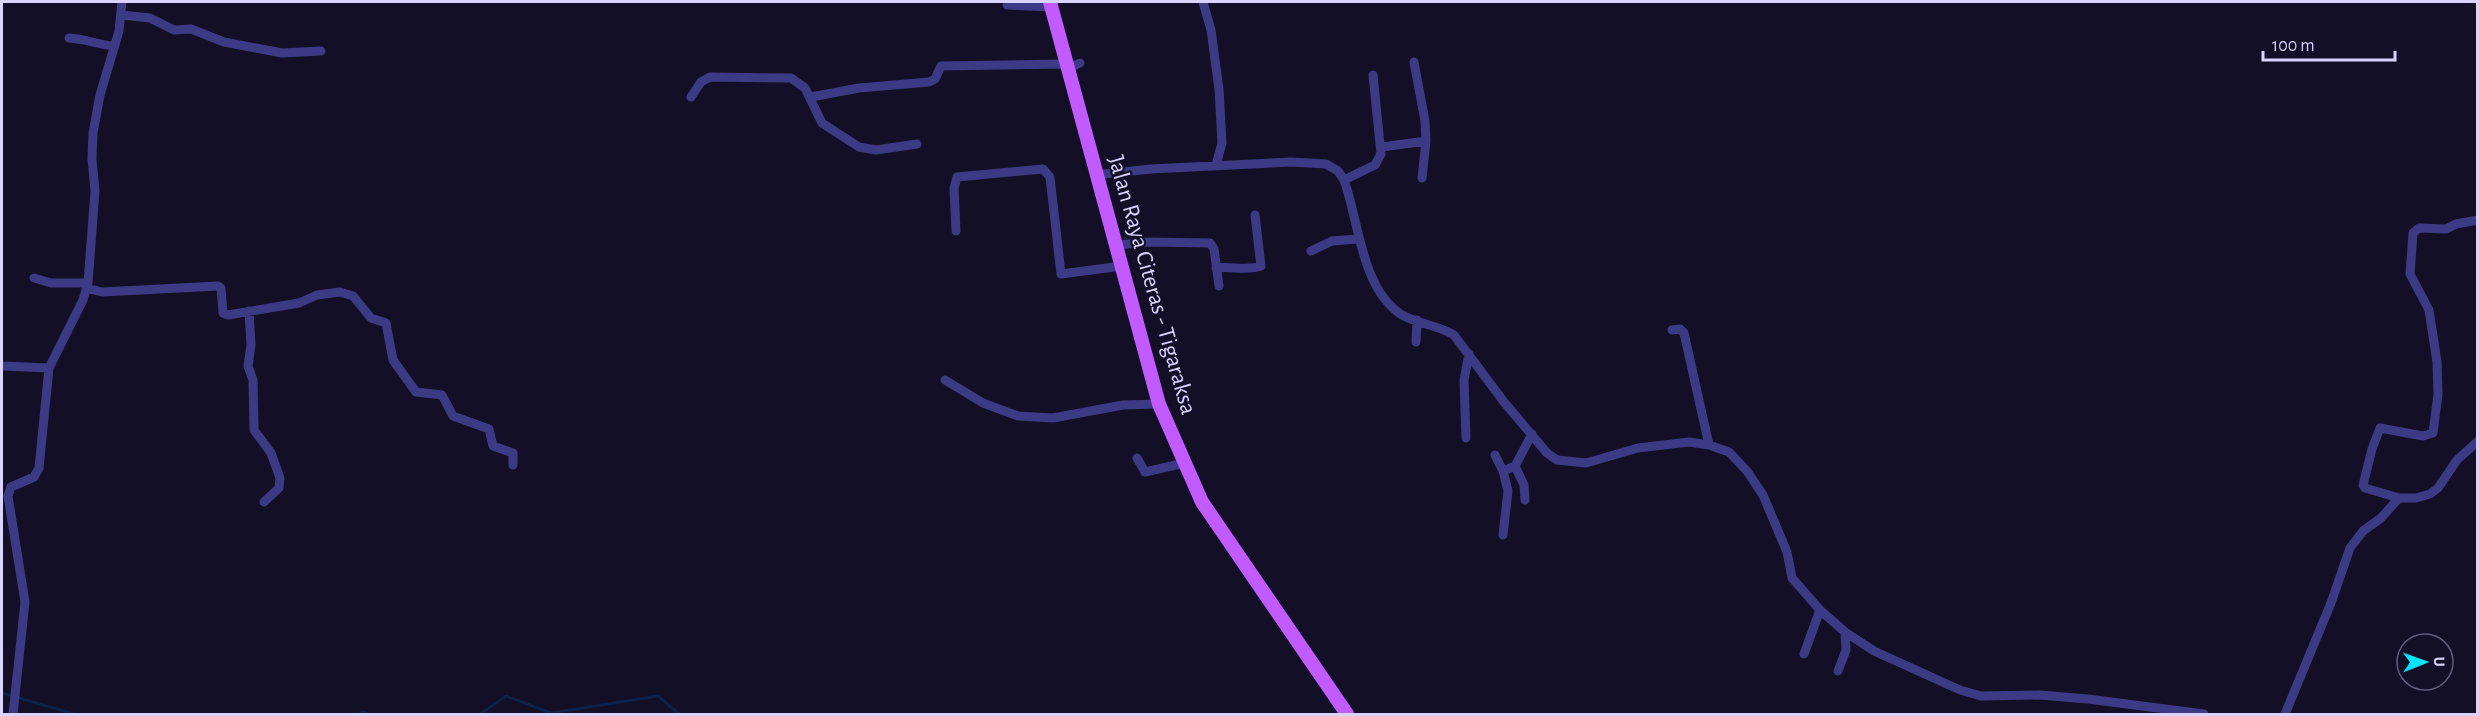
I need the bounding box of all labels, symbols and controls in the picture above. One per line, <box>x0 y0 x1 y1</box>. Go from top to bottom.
scale bar <box>2263 24 2395 62</box>
text: 100 m <box>2272 37 2315 55</box>
street label: Jalan Raya Citeras - Tigaraksa <box>1103 153 1201 417</box>
north arrow <box>2395 632 2455 692</box>
text: U <box>2431 657 2447 667</box>

